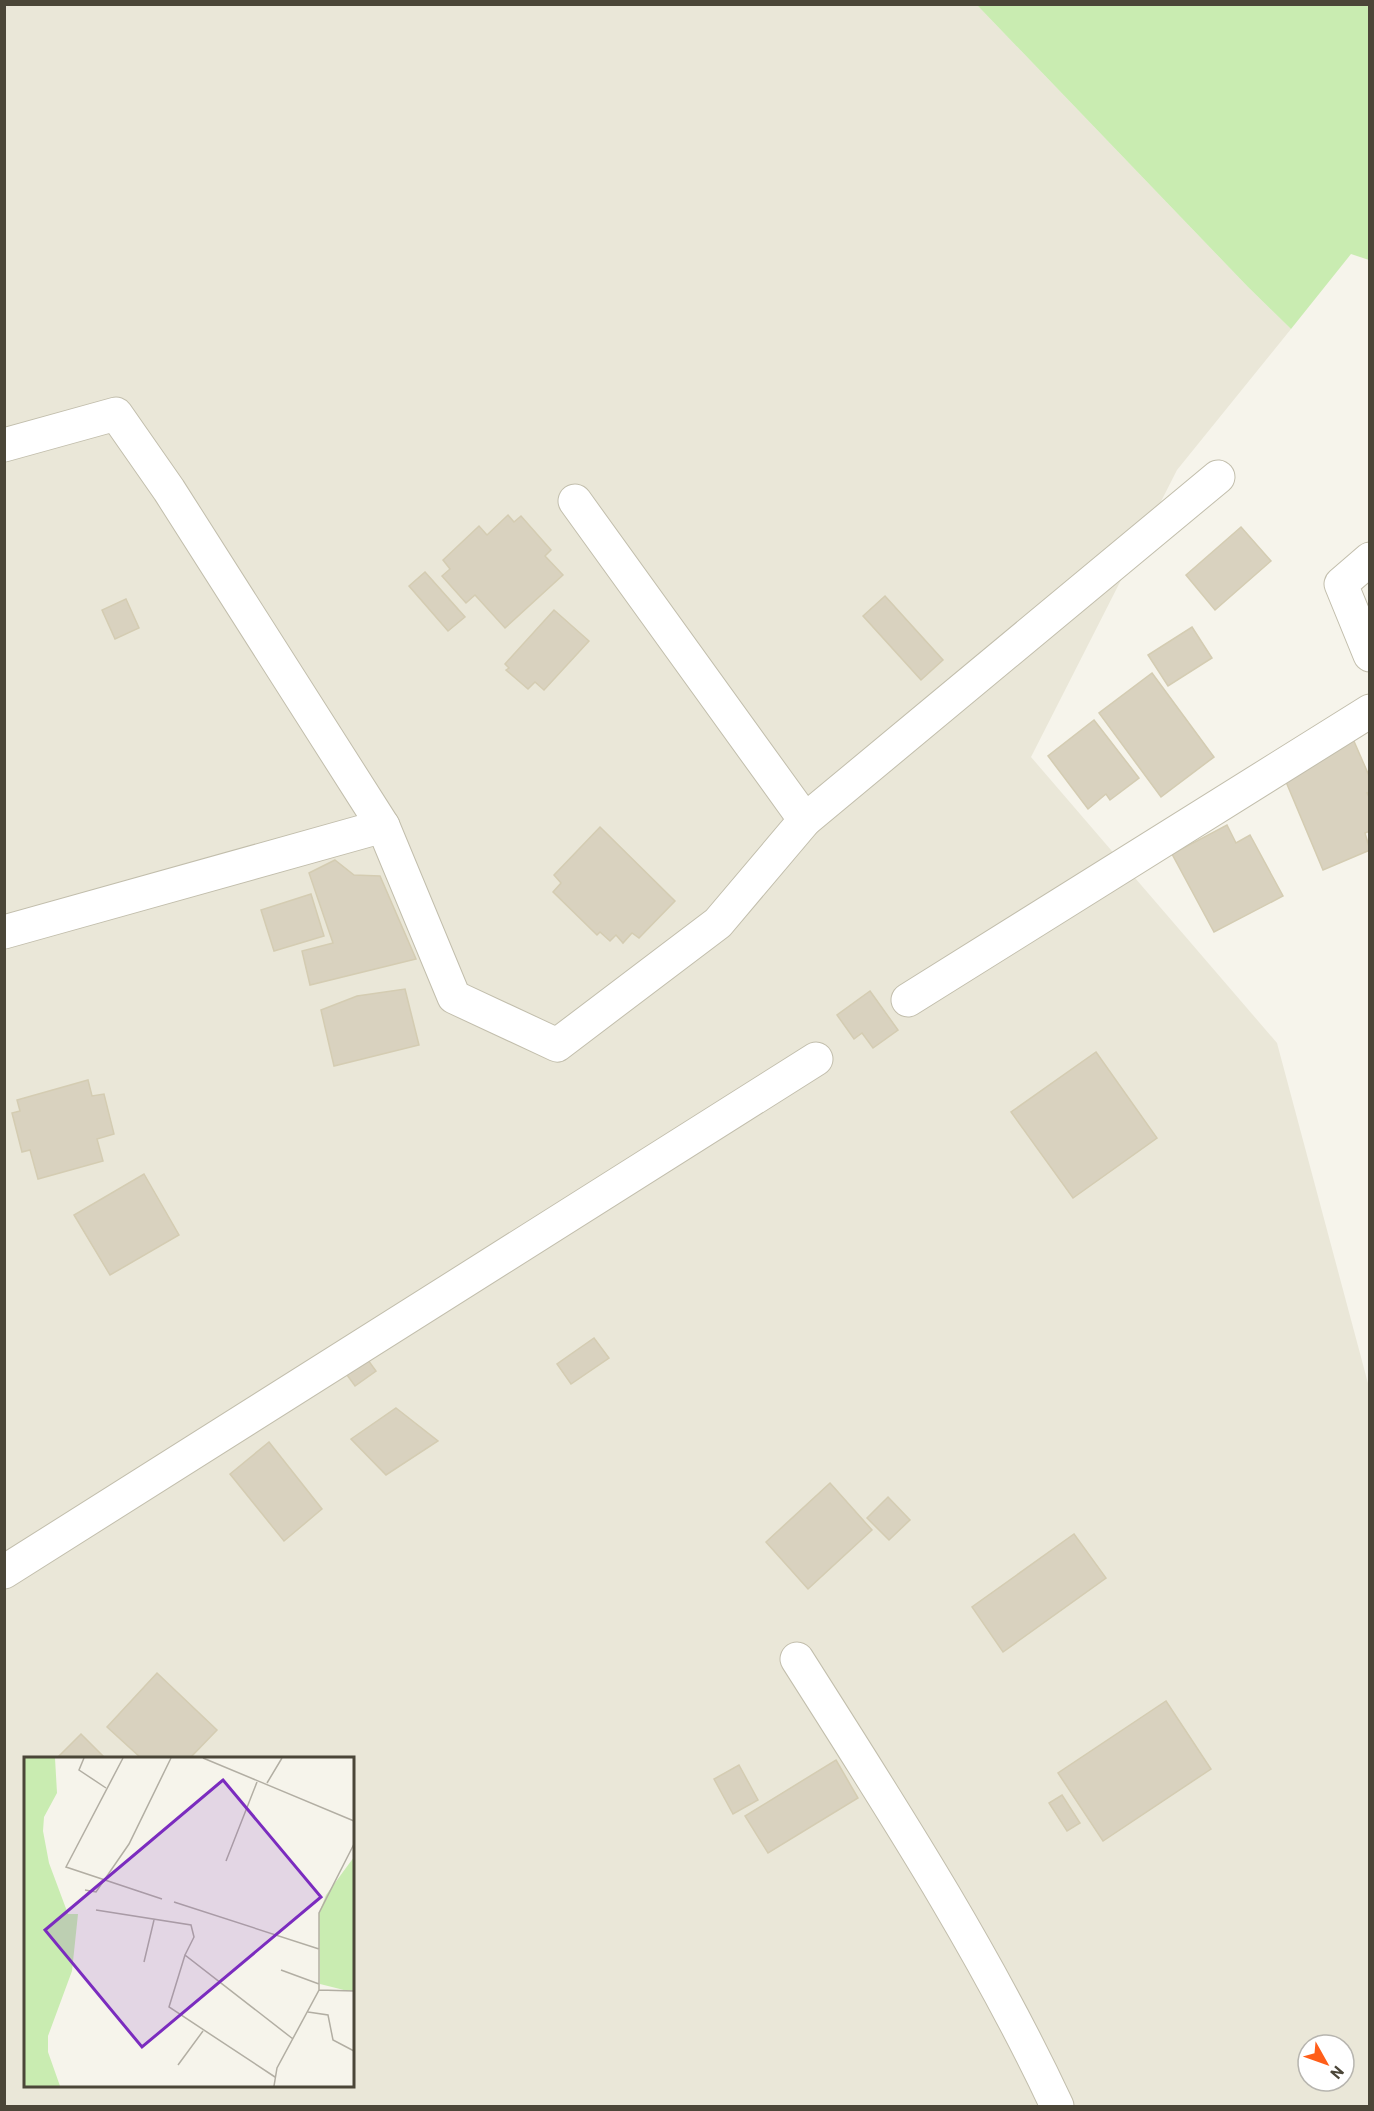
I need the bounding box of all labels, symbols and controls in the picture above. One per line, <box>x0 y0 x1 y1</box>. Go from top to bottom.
inset map <box>24 1757 354 2087</box>
north arrow <box>1296 2033 1356 2093</box>
text: N <box>1327 2063 1349 2083</box>

